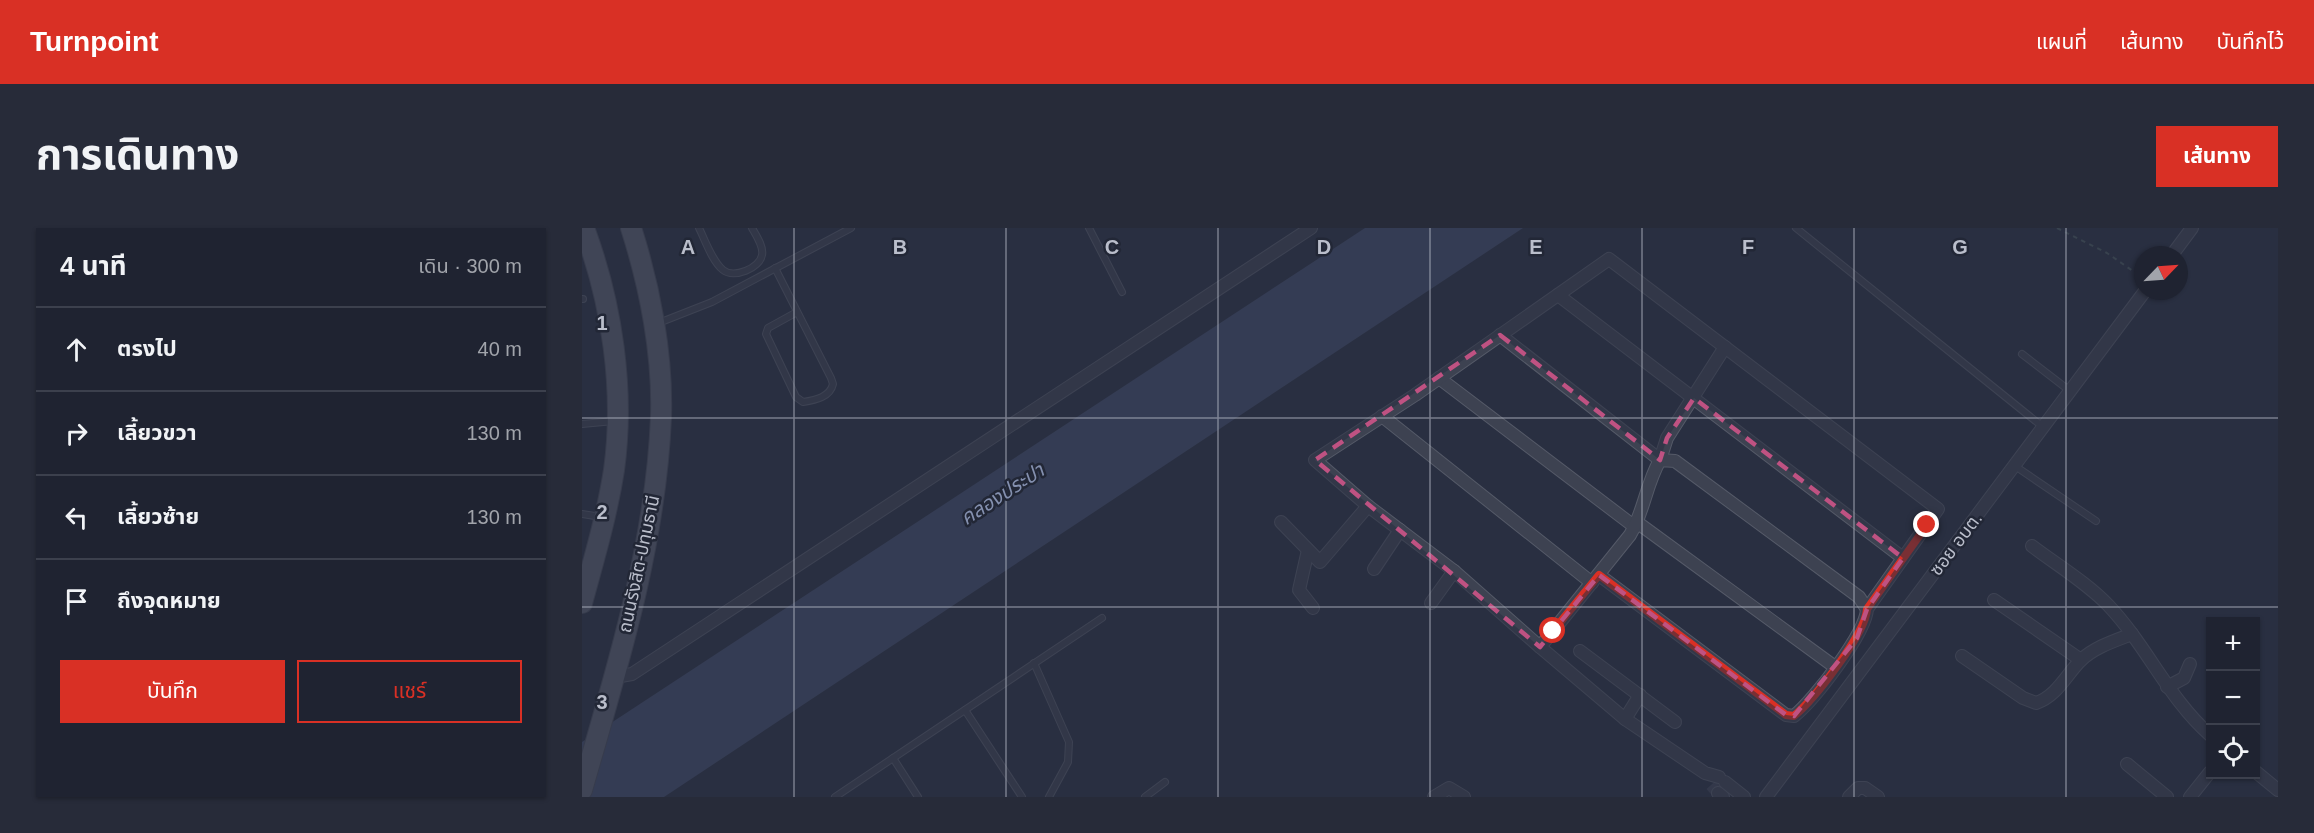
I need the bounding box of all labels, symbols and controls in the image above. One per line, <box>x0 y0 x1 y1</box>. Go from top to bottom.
text: Turnpoint <box>30 26 159 57</box>
text: แผนที่ <box>2036 30 2087 53</box>
text: เส้นทาง <box>2120 30 2184 53</box>
text: บันทึกไว้ <box>2217 30 2284 53</box>
button: เส้นทาง <box>2156 126 2278 187</box>
text: การเดินทาง <box>36 131 239 178</box>
text: A <box>681 236 695 258</box>
text: B <box>893 236 907 258</box>
text: C <box>1105 236 1119 258</box>
text: D <box>1317 236 1331 258</box>
text: E <box>1529 236 1543 258</box>
text: F <box>1742 236 1754 258</box>
text: G <box>1952 236 1968 258</box>
north arrow <box>2134 246 2188 300</box>
text: 4 นาที <box>60 251 127 281</box>
text: เดิน · 300 m <box>418 255 522 277</box>
text: 1 <box>596 312 608 334</box>
icon: ahead <box>60 333 93 366</box>
text: ตรงไป <box>117 336 177 361</box>
text: 40 m <box>478 338 522 360</box>
icon: right <box>60 417 93 450</box>
text: เลี้ยวขวา <box>117 420 197 445</box>
text: 130 m <box>466 422 522 444</box>
water label: คลองประปา <box>956 458 1048 529</box>
street label: ถนนรังสิต-ปทุมธานี <box>615 493 664 635</box>
icon: left <box>60 501 93 534</box>
text: 2 <box>596 501 608 523</box>
text: เลี้ยวซ้าย <box>117 504 199 529</box>
text: 130 m <box>466 506 522 528</box>
street label: ซอย อบต. <box>1926 509 1986 579</box>
route end <box>1913 511 1939 537</box>
icon: arrive <box>60 585 93 618</box>
text: ถึงจุดหมาย <box>117 588 221 613</box>
route start <box>1539 617 1565 643</box>
map controls <box>2206 617 2260 779</box>
button: + <box>2206 617 2260 671</box>
button: บันทึก <box>60 660 285 723</box>
button: แชร์ <box>297 660 522 723</box>
button: − <box>2206 671 2260 725</box>
text: 3 <box>596 691 608 713</box>
button: locate <box>2206 725 2260 779</box>

